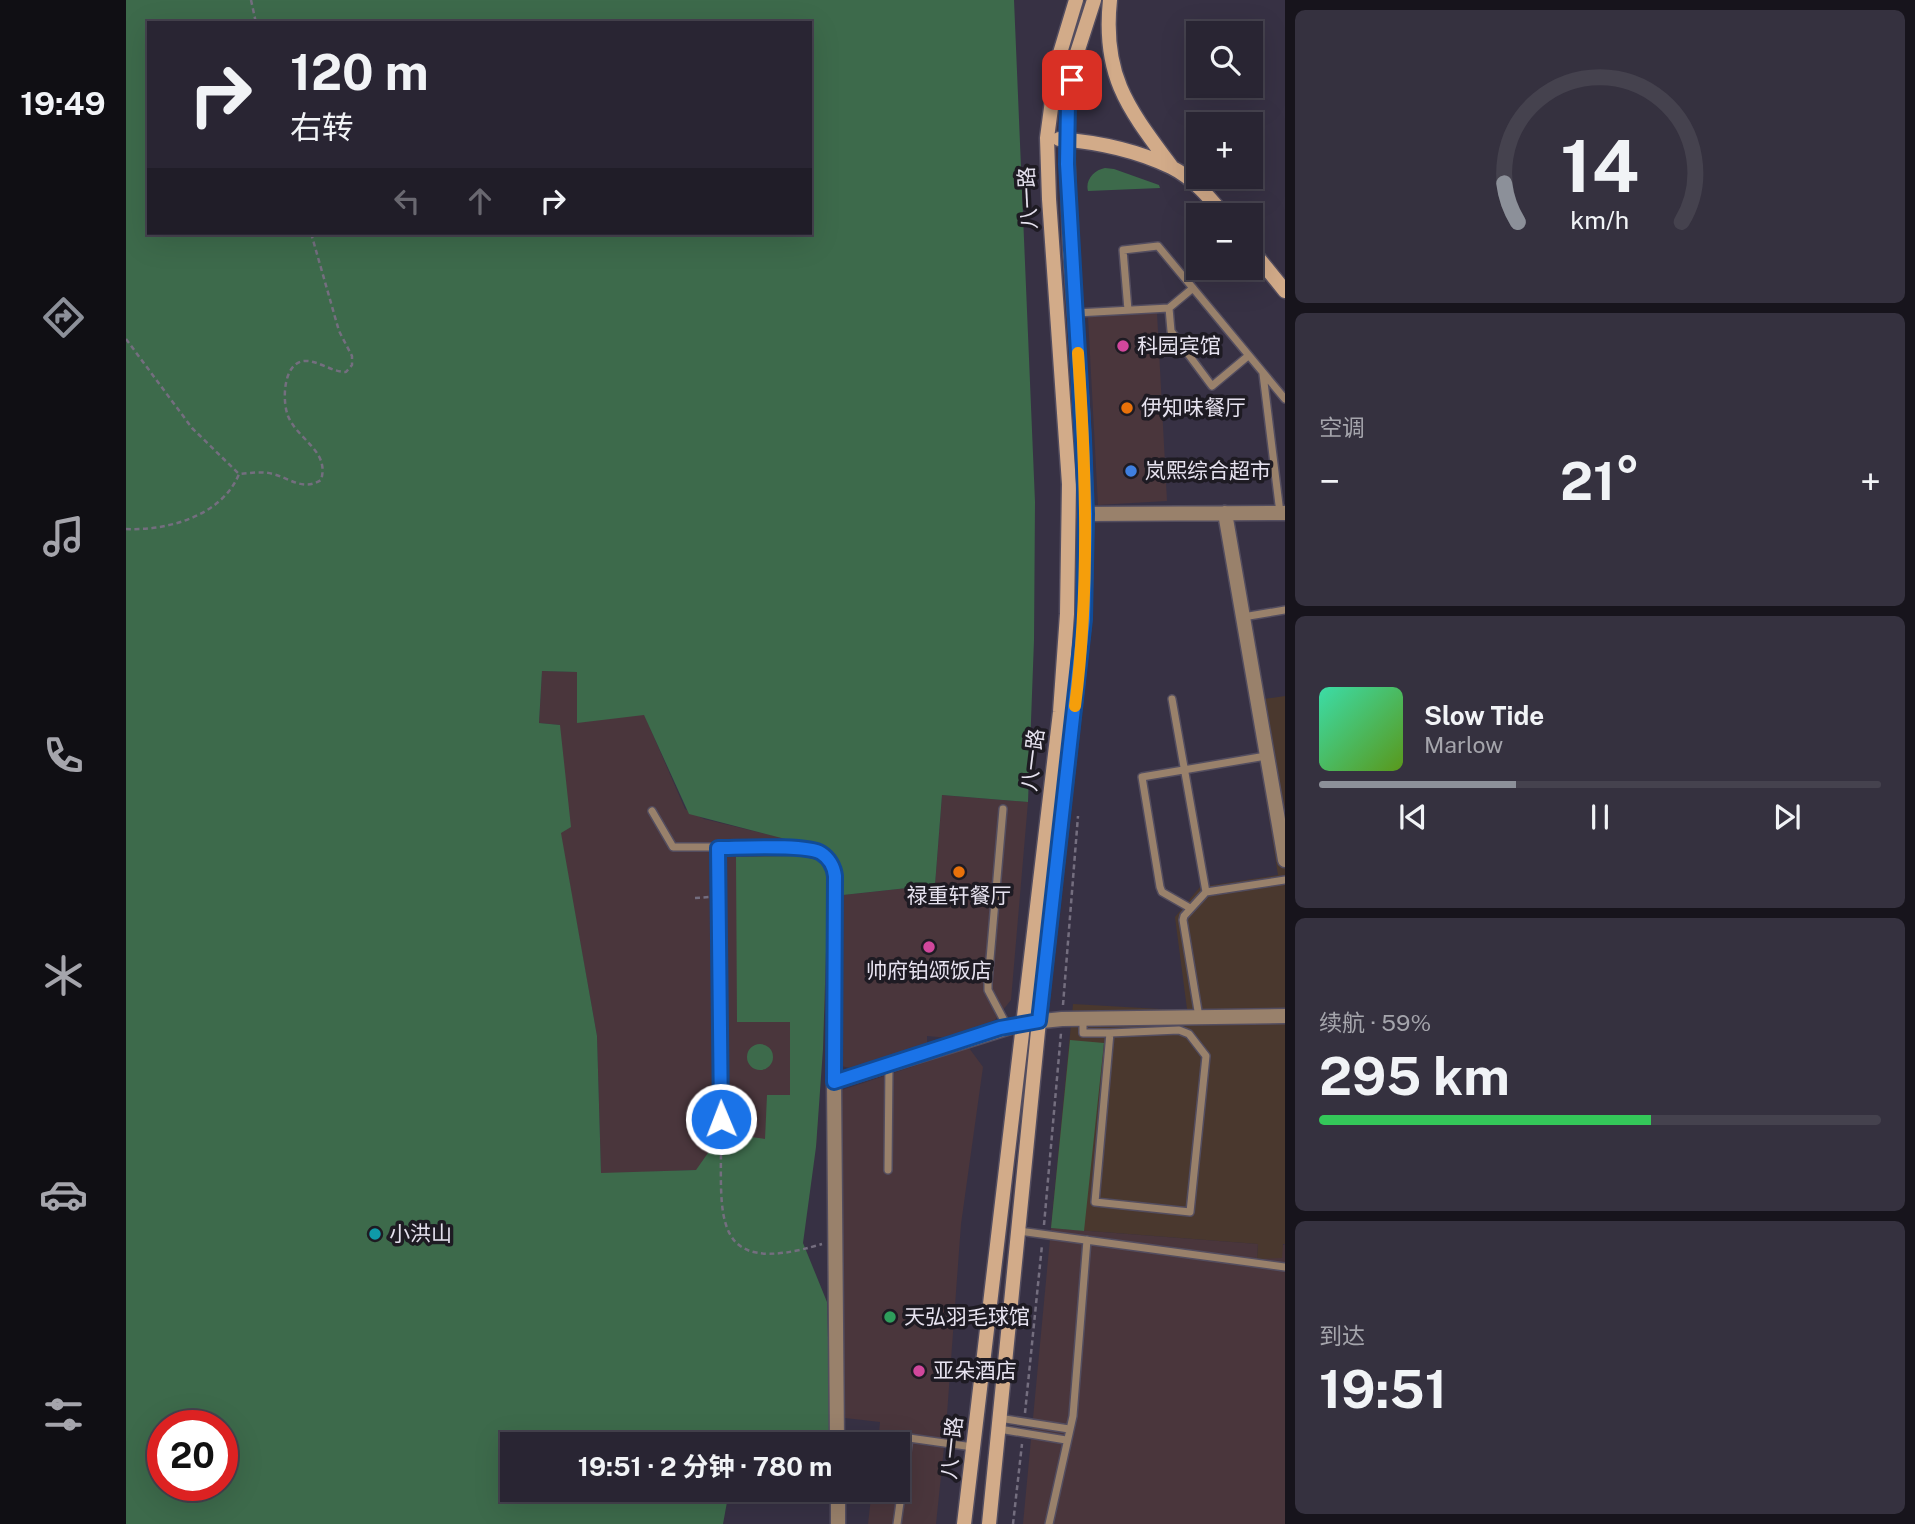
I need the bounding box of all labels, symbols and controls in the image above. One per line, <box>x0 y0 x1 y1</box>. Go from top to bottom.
map controls <box>1186 21 1263 280</box>
button: search <box>1186 21 1263 98</box>
text: 120 m <box>290 43 429 101</box>
icon: right <box>175 49 266 140</box>
pin <box>1042 50 1102 110</box>
icon: arrive <box>1053 61 1091 99</box>
text: 19:49 <box>20 85 106 122</box>
text: 右转 <box>290 109 354 146</box>
button: + <box>1186 112 1263 189</box>
text: 14 <box>1561 124 1639 209</box>
street label: 八一路 <box>1013 166 1042 230</box>
icon: left <box>388 182 426 220</box>
icon: ahead <box>461 182 499 220</box>
icon: right <box>534 182 572 220</box>
button: − <box>1186 203 1263 280</box>
text: km/h <box>1571 205 1629 235</box>
icon: directions <box>39 293 88 342</box>
place label: 科园宾馆 <box>1137 333 1221 358</box>
marker: 科园宾馆 <box>1115 338 1131 354</box>
place label: 伊知味餐厅 <box>1141 395 1246 420</box>
marker: 伊知味餐厅 <box>1119 400 1135 416</box>
text: 空调 <box>1319 414 1365 441</box>
text: 21° <box>1560 451 1640 512</box>
place label: 岚熙综合超市 <box>1145 458 1271 483</box>
text: − <box>1319 459 1340 504</box>
text: + <box>1860 459 1881 504</box>
marker: 岚熙综合超市 <box>1123 463 1139 479</box>
icon: music <box>39 512 88 561</box>
text: Slow Tide <box>1424 700 1544 731</box>
street label: 八一路 <box>1016 727 1049 793</box>
icon: phone <box>39 731 88 780</box>
text: Marlow <box>1424 731 1503 758</box>
icon: previous <box>1394 798 1432 836</box>
icon: pause <box>1581 798 1619 836</box>
icon: next <box>1768 798 1806 836</box>
marker: 禄重轩餐厅 <box>951 864 967 880</box>
place label: 禄重轩餐厅 <box>907 883 1012 908</box>
marker: 帅府铂颂饭店 <box>921 939 937 955</box>
icon: climate <box>39 951 88 1000</box>
place label: 帅府铂颂饭店 <box>866 958 992 983</box>
text: 续航 · 59% <box>1319 1009 1431 1036</box>
text: 295 km <box>1319 1046 1510 1107</box>
position arrow <box>684 1082 758 1156</box>
icon: car <box>39 1170 88 1219</box>
place label: 小洪山 <box>389 1221 452 1246</box>
marker: 小洪山 <box>367 1226 383 1242</box>
place label: 天弘羽毛球馆 <box>904 1304 1030 1329</box>
marker: 天弘羽毛球馆 <box>882 1309 898 1325</box>
text: 到达 <box>1319 1322 1365 1349</box>
place label: 亚朵酒店 <box>933 1358 1017 1383</box>
text: 19:51 <box>1319 1359 1447 1420</box>
marker: 亚朵酒店 <box>911 1363 927 1379</box>
icon: filters <box>39 1390 88 1439</box>
speed limit sign: 20 <box>147 1410 238 1501</box>
street label: 八一路 <box>936 1415 967 1481</box>
text: 19:51 · 2 分钟 · 780 m <box>578 1451 832 1482</box>

